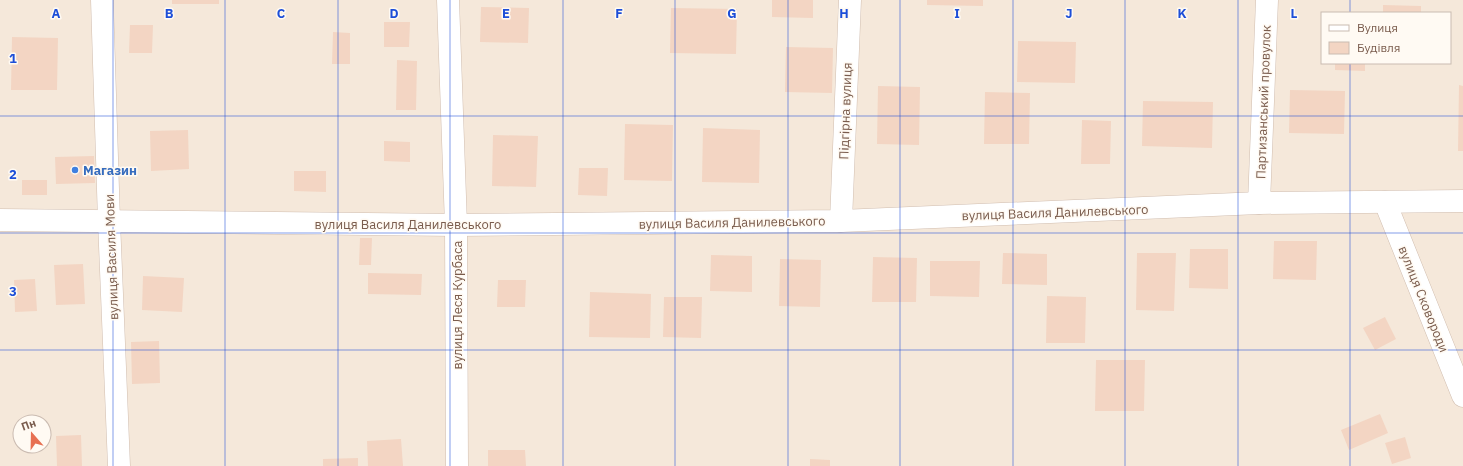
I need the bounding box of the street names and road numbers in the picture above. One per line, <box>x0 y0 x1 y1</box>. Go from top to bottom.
street label: Партизанський провулок <box>1252 25 1275 179</box>
street label: Підгірна вулиця <box>835 62 856 160</box>
street label: вулиця Василя Мови <box>101 194 122 320</box>
street label: вулиця Василя Данилевського <box>961 201 1149 224</box>
street label: вулиця Василя Данилевського <box>638 212 826 233</box>
street label: вулиця Василя Данилевського <box>315 216 501 233</box>
street label: вулиця Леся Курбаса <box>449 240 466 369</box>
street label: вулиця Сковороди <box>1394 243 1453 355</box>

